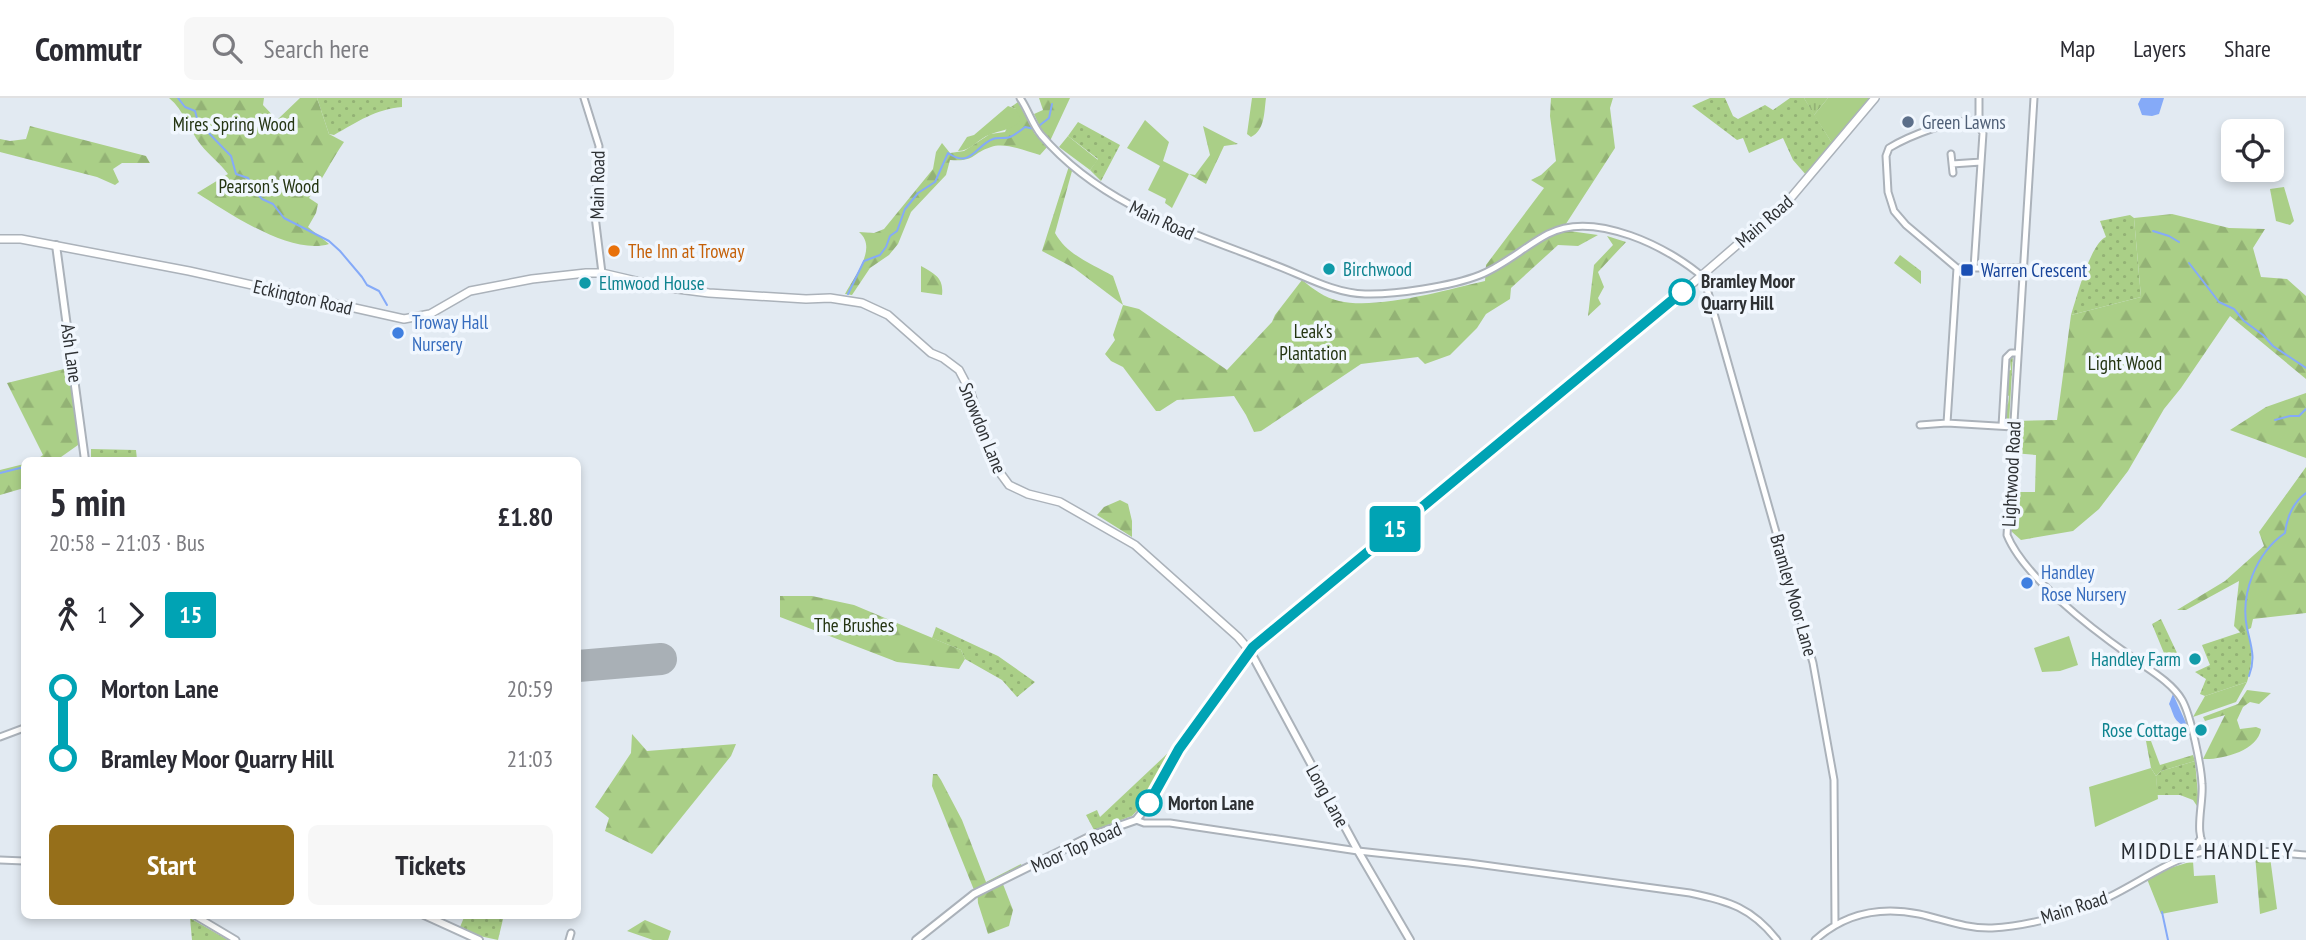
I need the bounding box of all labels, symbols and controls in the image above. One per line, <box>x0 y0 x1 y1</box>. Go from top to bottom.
search box <box>184 17 674 80</box>
text: Commutr <box>35 27 142 70</box>
icon: search <box>208 29 246 67</box>
text: Search here <box>264 32 369 65</box>
text: Map <box>2060 33 2095 64</box>
text: Layers <box>2133 33 2186 64</box>
text: Share <box>2224 33 2271 64</box>
place label: Green Lawns <box>1922 110 2006 134</box>
park label: Mires Spring Wood <box>173 112 295 136</box>
marker: Green Lawns <box>1900 114 1916 130</box>
map controls <box>2221 119 2284 182</box>
button: locate <box>2221 119 2284 182</box>
street label: Main Road <box>584 150 610 220</box>
park label: Pearson's Wood <box>219 174 319 198</box>
street label: Main Road <box>1730 189 1798 253</box>
street label: Main Road <box>1126 195 1198 245</box>
place label: The Inn at Troway <box>628 239 745 263</box>
marker: The Inn at Troway <box>606 243 622 259</box>
place label: Birchwood <box>1343 257 1412 281</box>
place label: Warren Crescent <box>1981 258 2088 282</box>
marker: Birchwood <box>1321 261 1337 277</box>
marker: Warren Crescent <box>1959 262 1975 278</box>
place label: Bramley Moor Quarry Hill <box>1701 269 1795 315</box>
place label: Elmwood House <box>599 271 705 295</box>
street label: Eckington Road <box>251 274 355 320</box>
marker: Elmwood House <box>577 275 593 291</box>
marker: Bramley Moor Quarry Hill <box>1669 279 1695 305</box>
place label: Troway Hall Nursery <box>412 310 489 356</box>
park label: Leak's Plantation <box>1279 319 1347 365</box>
street label: Ash Lane <box>56 322 88 384</box>
marker: Troway Hall Nursery <box>390 325 406 341</box>
park label: Light Wood <box>2088 351 2162 375</box>
street label: Snowdon Lane <box>954 379 1012 477</box>
street label: Lightwood Road <box>1996 420 2026 528</box>
text: 5 min <box>49 477 126 526</box>
text: £1.80 <box>498 500 553 533</box>
line badge: 15 <box>1364 506 1426 552</box>
text: 15 <box>1384 513 1406 544</box>
text: 20:58 – 21:03 · Bus <box>49 528 205 557</box>
street label: Bramley Moor Lane <box>1765 531 1823 659</box>
place label: Handley Rose Nursery <box>2041 560 2127 606</box>
marker: Handley Rose Nursery <box>2019 575 2035 591</box>
icon: walk <box>49 596 87 634</box>
icon: forward <box>117 596 155 634</box>
text: 15 <box>179 599 202 630</box>
text: 1 <box>97 600 107 629</box>
park label: The Brushes <box>814 613 894 637</box>
place label: Handley Farm <box>2091 647 2181 671</box>
marker: Handley Farm <box>2187 651 2203 667</box>
text: Morton Lane <box>101 672 219 705</box>
text: 20:59 <box>507 674 553 703</box>
place label: Rose Cottage <box>2102 718 2187 742</box>
marker: Rose Cottage <box>2193 722 2209 738</box>
text: Bramley Moor Quarry Hill <box>101 742 334 775</box>
text: 21:03 <box>507 744 553 773</box>
street label: Long Lane <box>1301 761 1355 831</box>
marker: Morton Lane <box>1136 790 1162 816</box>
place label: Morton Lane <box>1168 791 1254 815</box>
street label: Moor Top Road <box>1027 816 1125 878</box>
button: Start <box>49 825 294 905</box>
button: Tickets <box>308 825 553 905</box>
district label: MIDDLE HANDLEY <box>2121 836 2295 865</box>
street label: Main Road <box>2038 885 2110 929</box>

